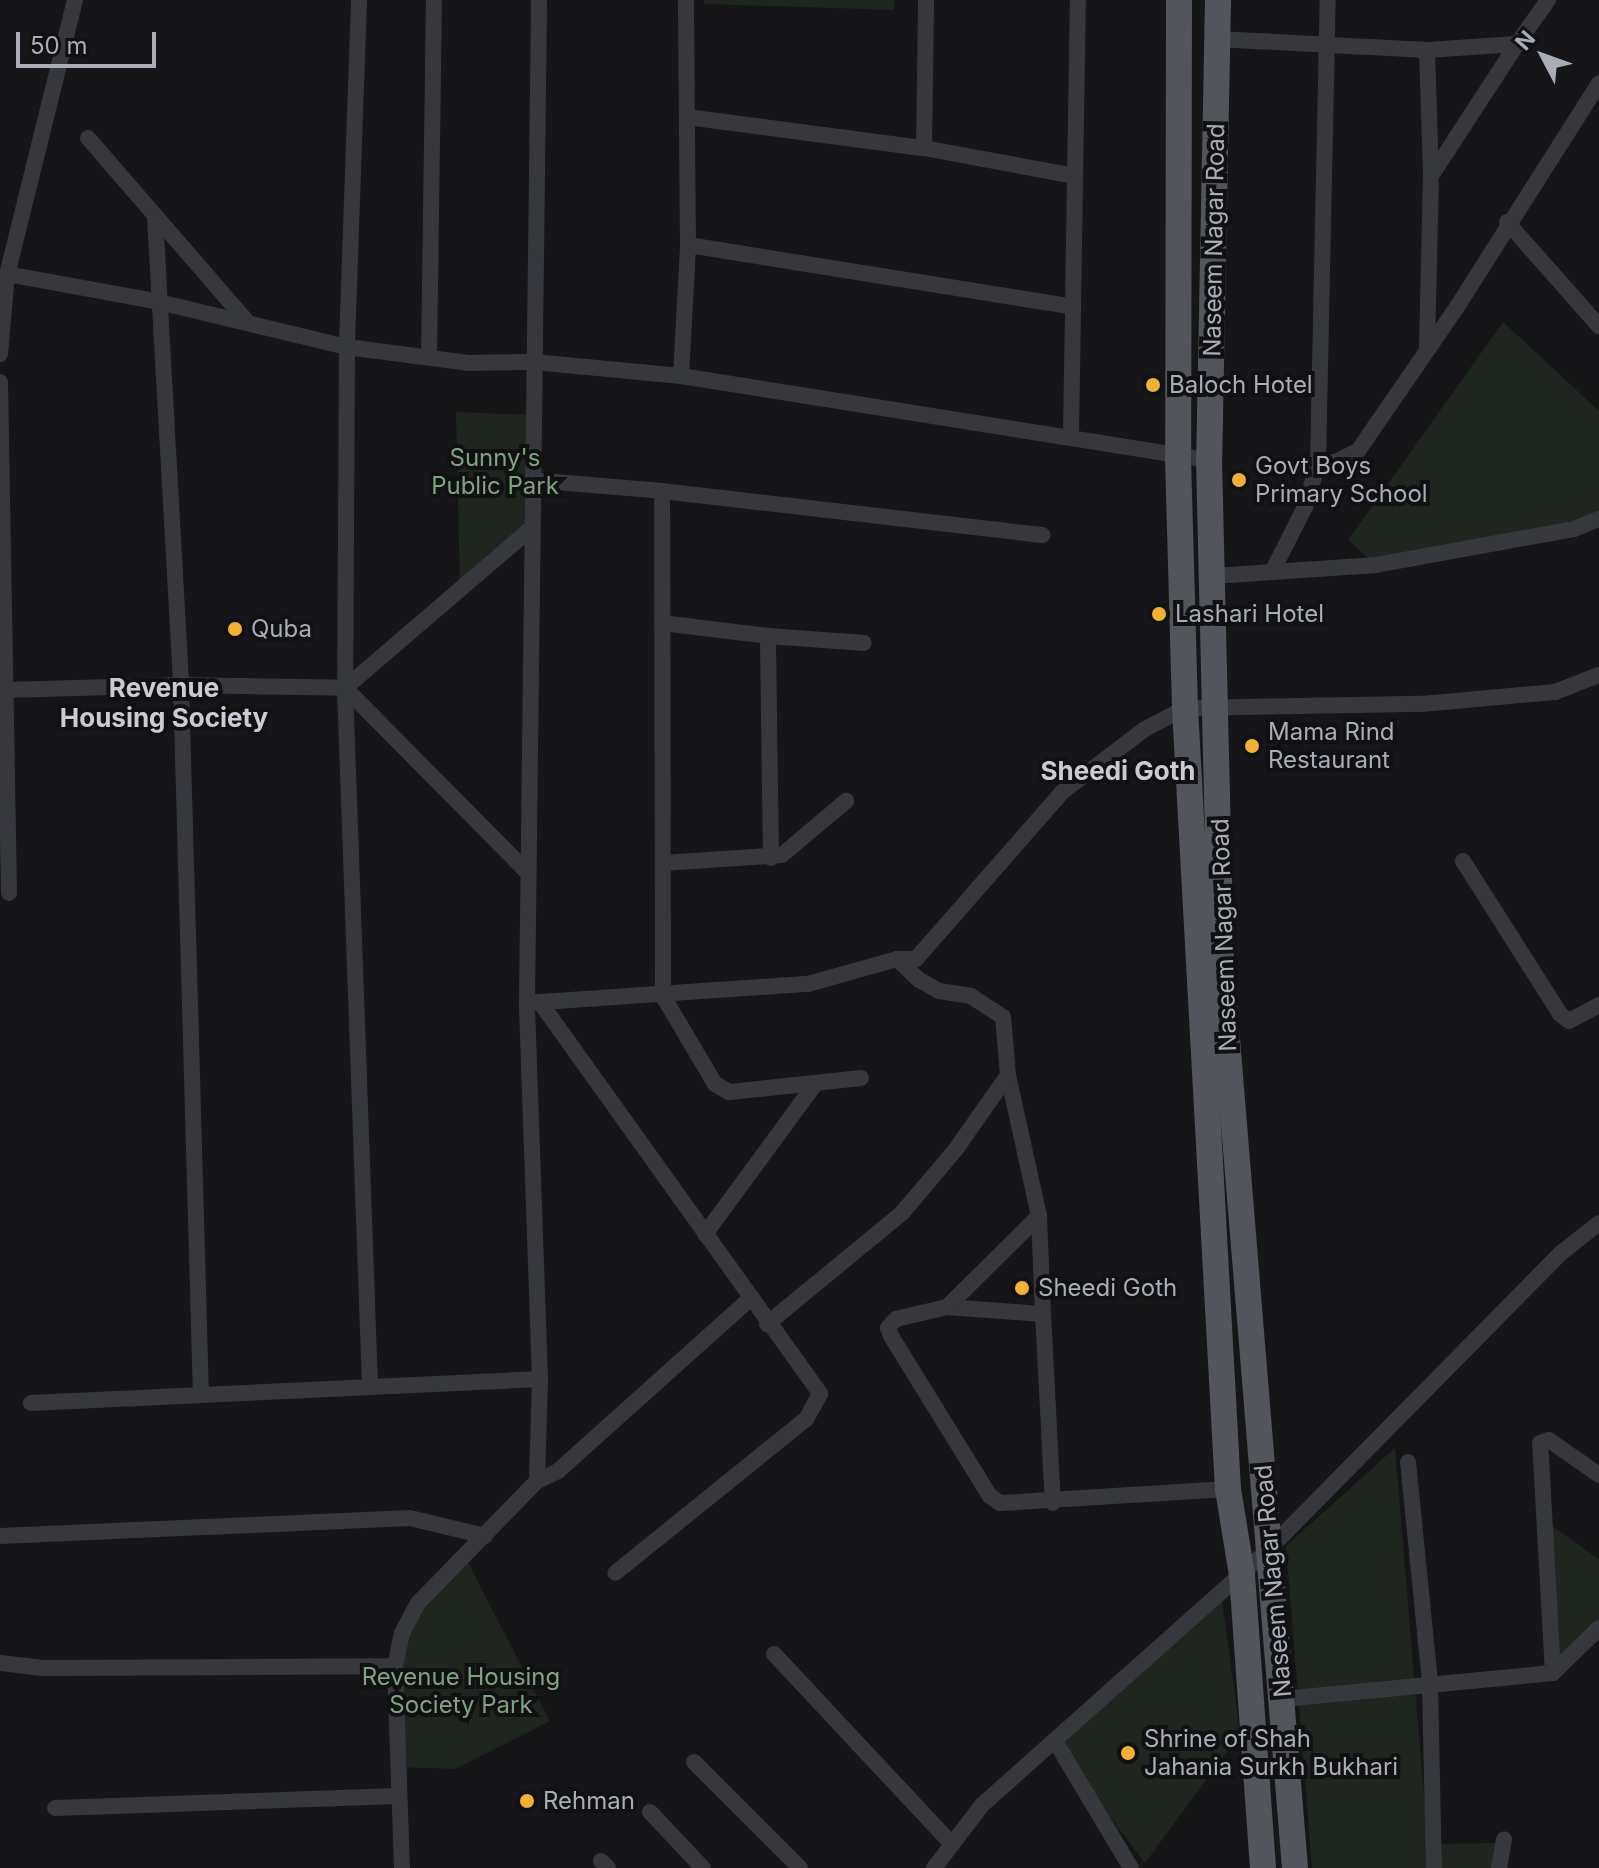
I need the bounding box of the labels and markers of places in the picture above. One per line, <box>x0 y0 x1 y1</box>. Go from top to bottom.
place label: Baloch Hotel <box>1169 371 1313 399</box>
marker: Baloch Hotel <box>1144 376 1162 394</box>
place label: Govt Boys Primary School <box>1255 452 1428 508</box>
marker: Govt Boys Primary School <box>1230 471 1248 489</box>
place label: Lashari Hotel <box>1175 600 1324 628</box>
marker: Lashari Hotel <box>1150 605 1168 623</box>
place label: Quba <box>251 615 312 643</box>
marker: Quba <box>226 620 244 638</box>
place label: Mama Rind Restaurant <box>1268 718 1395 774</box>
marker: Mama Rind Restaurant <box>1243 737 1261 755</box>
place label: Sheedi Goth <box>1038 1274 1177 1302</box>
marker: Sheedi Goth <box>1013 1279 1031 1297</box>
place label: Shrine of Shah Jahania Surkh Bukhari <box>1144 1725 1398 1781</box>
marker: Shrine of Shah Jahania Surkh Bukhari <box>1119 1744 1137 1762</box>
place label: Rehman <box>543 1787 635 1815</box>
marker: Rehman <box>518 1792 536 1810</box>

